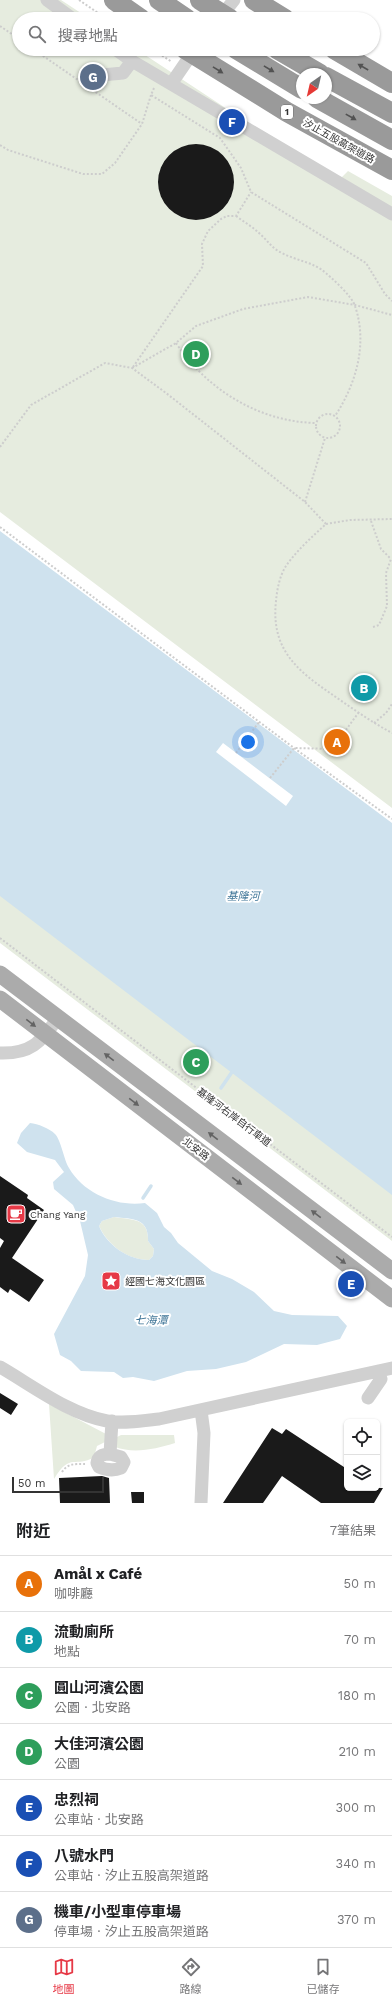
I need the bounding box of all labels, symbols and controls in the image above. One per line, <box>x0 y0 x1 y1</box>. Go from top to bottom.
search box <box>12 12 380 56</box>
icon: search <box>26 23 48 45</box>
text: 搜尋地點 <box>58 27 118 45</box>
pin: G <box>80 62 106 92</box>
one-way arrow <box>357 63 369 70</box>
one-way arrow <box>212 66 224 73</box>
one-way arrow <box>263 66 275 73</box>
north arrow <box>296 68 332 104</box>
road number: 1 <box>281 105 293 119</box>
pin: F <box>219 107 245 137</box>
one-way arrow <box>345 114 357 121</box>
street label: 汐止五股高架道路 <box>301 117 377 165</box>
pin: D <box>183 339 209 369</box>
pin: B <box>351 673 377 703</box>
pin: A <box>324 727 350 757</box>
your location <box>238 732 258 752</box>
water label: 基隆河 <box>227 890 261 903</box>
one-way arrow <box>25 1019 36 1027</box>
pin: C <box>183 1047 209 1077</box>
one-way arrow <box>104 1053 114 1061</box>
street label: 基隆河右岸自行車道 <box>195 1086 273 1148</box>
one-way arrow <box>128 1098 139 1106</box>
one-way arrow <box>207 1131 218 1140</box>
street label: 北安路 <box>181 1136 211 1162</box>
one-way arrow <box>232 1176 243 1185</box>
cafe icon: Chang Yang <box>5 1203 27 1225</box>
place label: Chang Yang <box>30 1209 86 1220</box>
one-way arrow <box>311 1210 322 1218</box>
one-way arrow <box>335 1255 346 1264</box>
pin: E <box>338 1269 364 1299</box>
place icon: 經國七海文化園區 <box>100 1270 122 1292</box>
place label: 經國七海文化園區 <box>125 1276 205 1287</box>
water label: 七海潭 <box>135 1314 169 1327</box>
map controls <box>344 1419 380 1491</box>
button: locate <box>344 1419 380 1455</box>
button: layers <box>344 1455 380 1491</box>
scale bar <box>12 1475 104 1494</box>
text: 50 m <box>18 1477 45 1490</box>
text: 附近 <box>16 1521 50 1541</box>
text: 7筆結果 <box>330 1523 376 1538</box>
text: Amål x Café <box>54 1565 142 1583</box>
text: A <box>25 1576 33 1591</box>
text: 50 m <box>344 1576 376 1591</box>
text: 咖啡廳 <box>54 1586 93 1601</box>
text: 流動廁所 <box>54 1623 114 1641</box>
text: B <box>25 1632 33 1647</box>
text: 70 m <box>344 1632 376 1647</box>
text: 地點 <box>54 1644 80 1659</box>
text: 圓山河濱公園 <box>54 1679 144 1697</box>
text: C <box>25 1688 33 1703</box>
text: 180 m <box>338 1688 376 1703</box>
text: 公園 · 北安路 <box>54 1700 131 1715</box>
text: 大佳河濱公園 <box>54 1735 144 1753</box>
text: D <box>24 1744 34 1759</box>
text: 210 m <box>338 1744 376 1759</box>
text: 公園 <box>54 1756 80 1771</box>
text: 忠烈祠 <box>54 1791 99 1809</box>
text: E <box>25 1800 33 1815</box>
text: 300 m <box>335 1800 376 1815</box>
text: 公車站 · 北安路 <box>54 1812 144 1827</box>
text: 八號水門 <box>54 1847 114 1865</box>
text: F <box>25 1856 33 1871</box>
text: 340 m <box>336 1856 376 1871</box>
text: 公車站 · 汐止五股高架道路 <box>54 1868 209 1883</box>
text: 機車/小型車停車場 <box>54 1903 181 1921</box>
text: G <box>24 1912 34 1927</box>
text: 370 m <box>337 1912 376 1927</box>
text: 停車場 · 汐止五股高架道路 <box>54 1924 209 1939</box>
tab: 地圖 <box>53 1956 75 1996</box>
tab: 路線 <box>180 1956 202 1996</box>
tab: 已儲存 <box>307 1956 340 1996</box>

